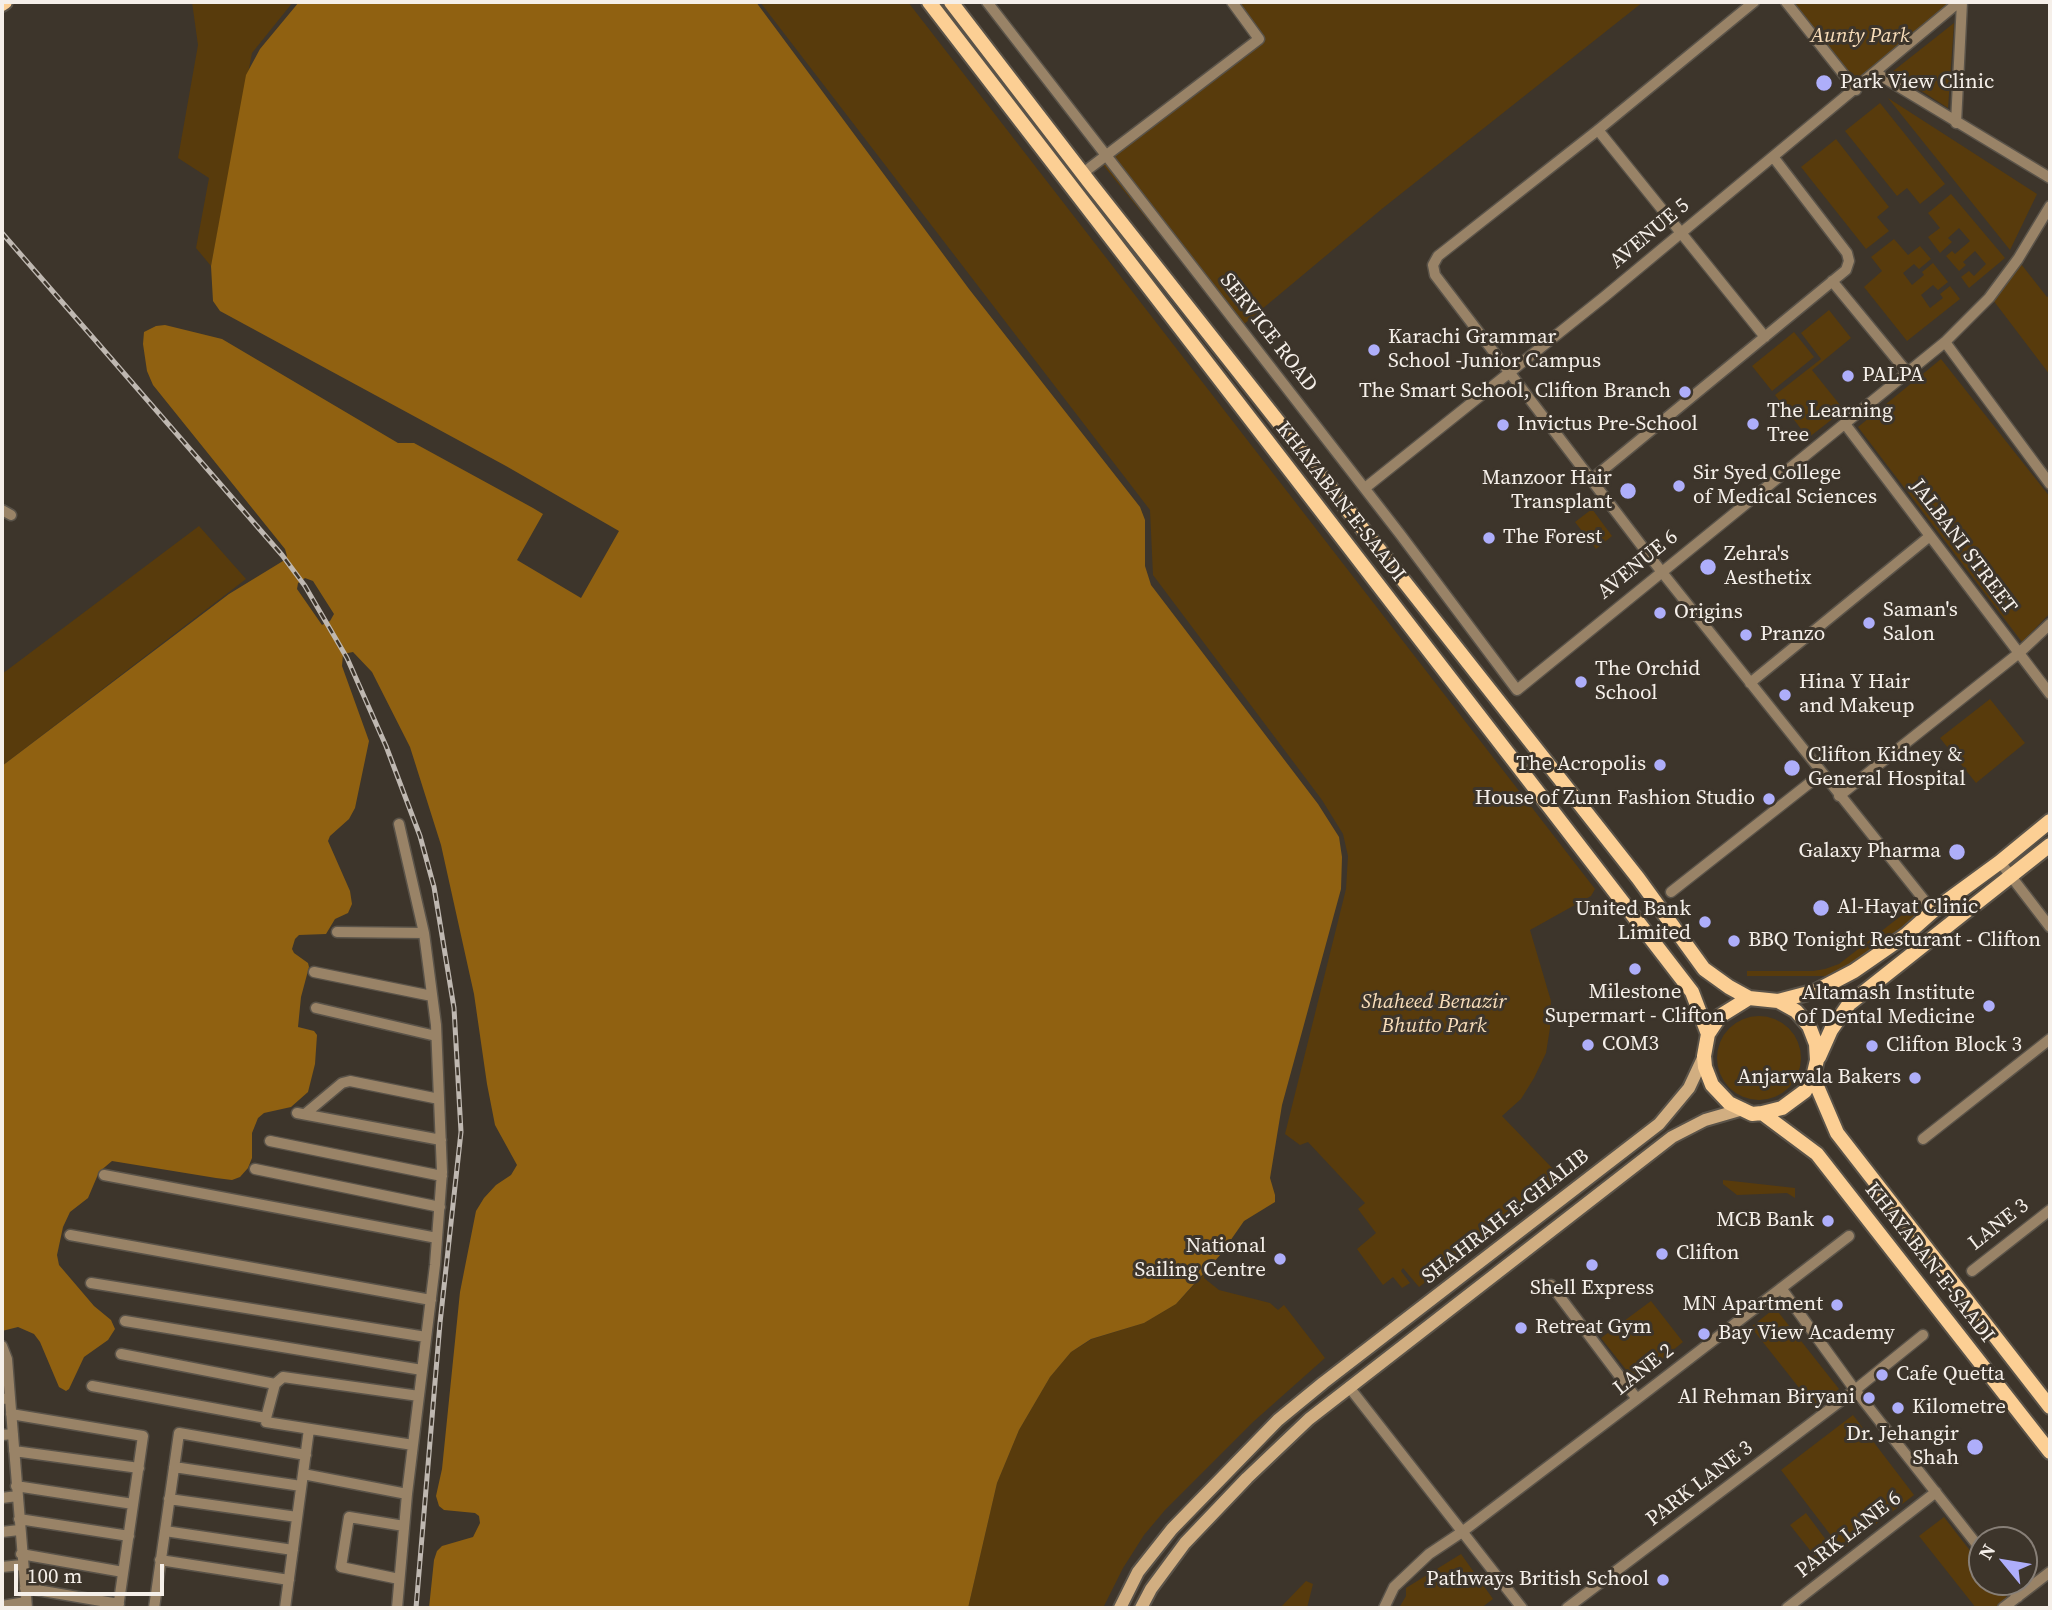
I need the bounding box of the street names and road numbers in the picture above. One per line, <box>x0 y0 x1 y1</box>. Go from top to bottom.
street label: AVENUE 5 <box>1605 193 1695 275</box>
street label: SERVICE ROAD <box>1214 269 1322 397</box>
street label: KHAYABAN-E-SAADI <box>1270 417 1410 587</box>
street label: JALBANI STREET <box>1904 475 2022 619</box>
street label: AVENUE 6 <box>1593 525 1683 605</box>
street label: SHAHRAH-E-GHALIB <box>1417 1144 1595 1290</box>
street label: KHAYABAN-E-SAADI <box>1859 1178 1999 1348</box>
street label: LANE 3 <box>1964 1194 2034 1256</box>
street label: LANE 2 <box>1609 1339 1679 1401</box>
street label: PARK LANE 3 <box>1642 1436 1758 1532</box>
street label: PARK LANE 6 <box>1791 1486 1907 1584</box>

